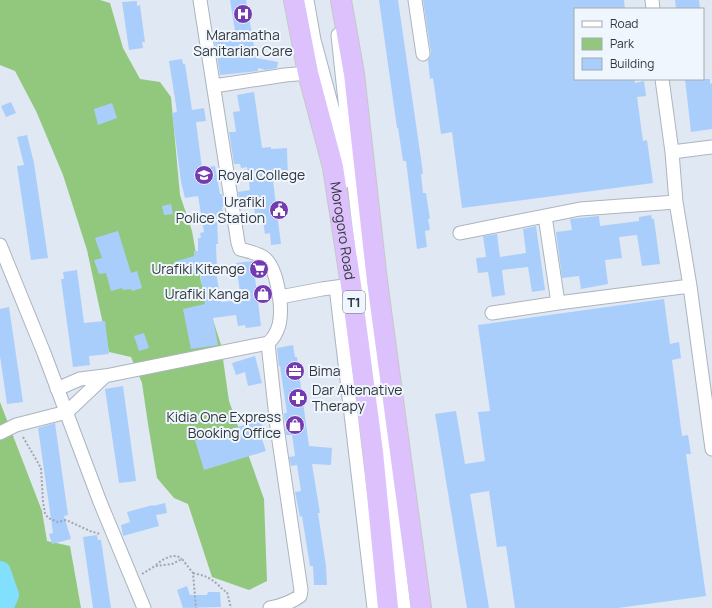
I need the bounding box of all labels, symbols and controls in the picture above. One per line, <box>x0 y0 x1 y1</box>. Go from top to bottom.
hospital icon: Maramatha Sanitarian Care <box>232 3 254 25</box>
legend <box>574 8 704 80</box>
text: Road <box>610 15 638 32</box>
place label: Maramatha Sanitarian Care <box>193 25 293 60</box>
text: Park <box>610 35 635 52</box>
text: Building <box>610 55 654 72</box>
school or university icon: Royal College <box>193 164 215 186</box>
place label: Royal College <box>218 165 305 184</box>
street label: Morogoro Road <box>326 180 360 281</box>
place label: Urafiki Police Station <box>176 192 265 227</box>
public building icon: Urafiki Police Station <box>268 199 290 221</box>
supermarket icon: Urafiki Kitenge <box>248 258 270 280</box>
place label: Urafiki Kitenge <box>152 259 245 278</box>
shop icon: Urafiki Kanga <box>252 283 274 305</box>
place label: Urafiki Kanga <box>165 284 249 303</box>
road number: T1 <box>343 291 365 313</box>
office icon: Bima <box>284 360 306 382</box>
place label: Bima <box>309 361 341 380</box>
place label: Dar Altenative Therapy <box>312 380 402 415</box>
pharmacy icon: Dar Altenative Therapy <box>287 387 309 409</box>
place label: Kidia One Express Booking Office <box>166 407 281 442</box>
shop icon: Kidia One Express Booking Office <box>284 414 306 436</box>

